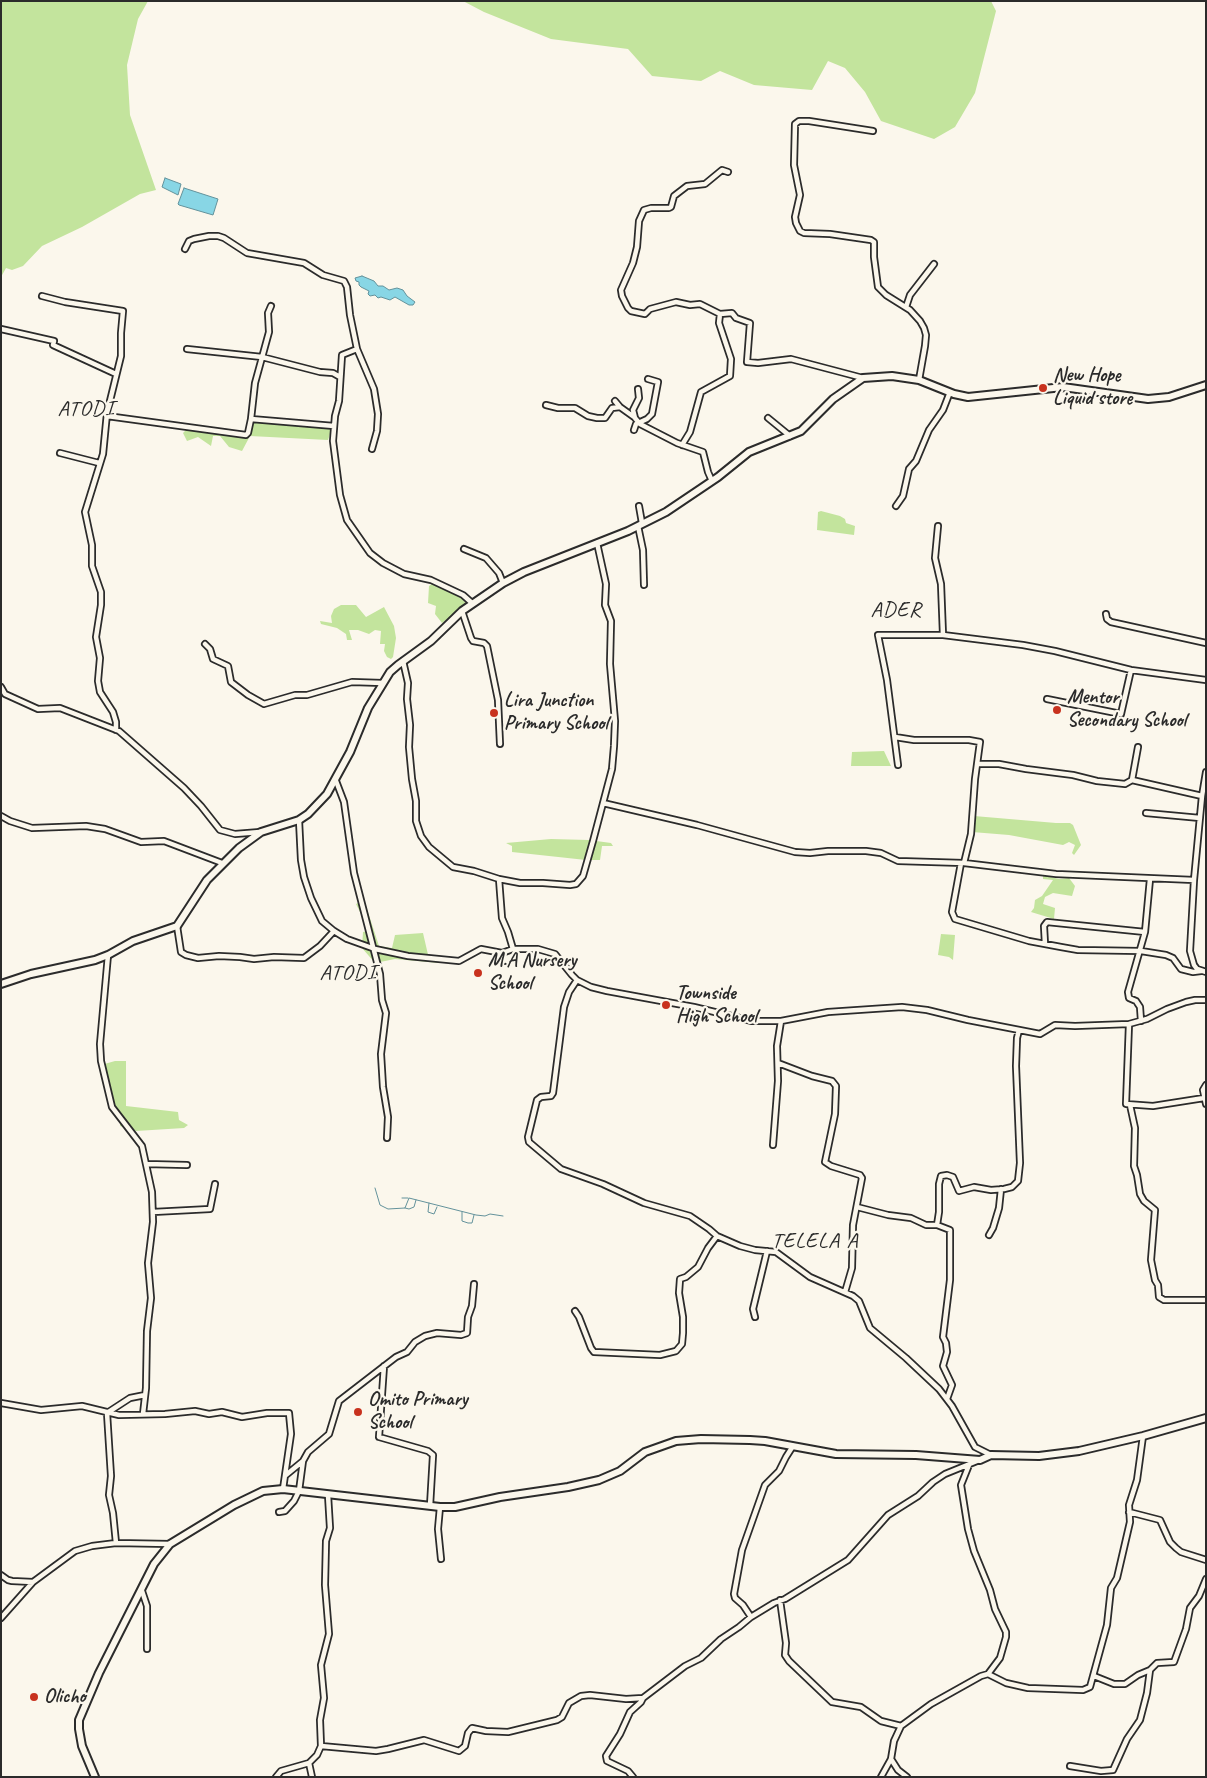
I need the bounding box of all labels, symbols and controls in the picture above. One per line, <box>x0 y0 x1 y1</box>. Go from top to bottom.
place label: New Hope Liquid store <box>1053 364 1132 411</box>
marker: New Hope Liquid store <box>1037 382 1049 394</box>
district label: ATODI <box>57 396 115 422</box>
district label: ADER <box>870 597 922 623</box>
place label: Mentor Secondary School <box>1067 686 1186 733</box>
place label: Lira Junction Primary School <box>504 689 608 736</box>
marker: Mentor Secondary School <box>1051 704 1063 716</box>
marker: Lira Junction Primary School <box>488 707 500 719</box>
place label: M.A Nursery School <box>488 949 576 996</box>
district label: ATODI <box>319 960 377 986</box>
marker: M.A Nursery School <box>472 967 484 979</box>
place label: Townside High School <box>676 982 757 1029</box>
marker: Townside High School <box>660 999 672 1011</box>
district label: TELELA A <box>771 1228 859 1254</box>
place label: Omito Primary School <box>368 1388 468 1435</box>
marker: Omito Primary School <box>352 1406 364 1418</box>
place label: Olicho <box>44 1685 86 1709</box>
marker: Olicho <box>28 1691 40 1703</box>

